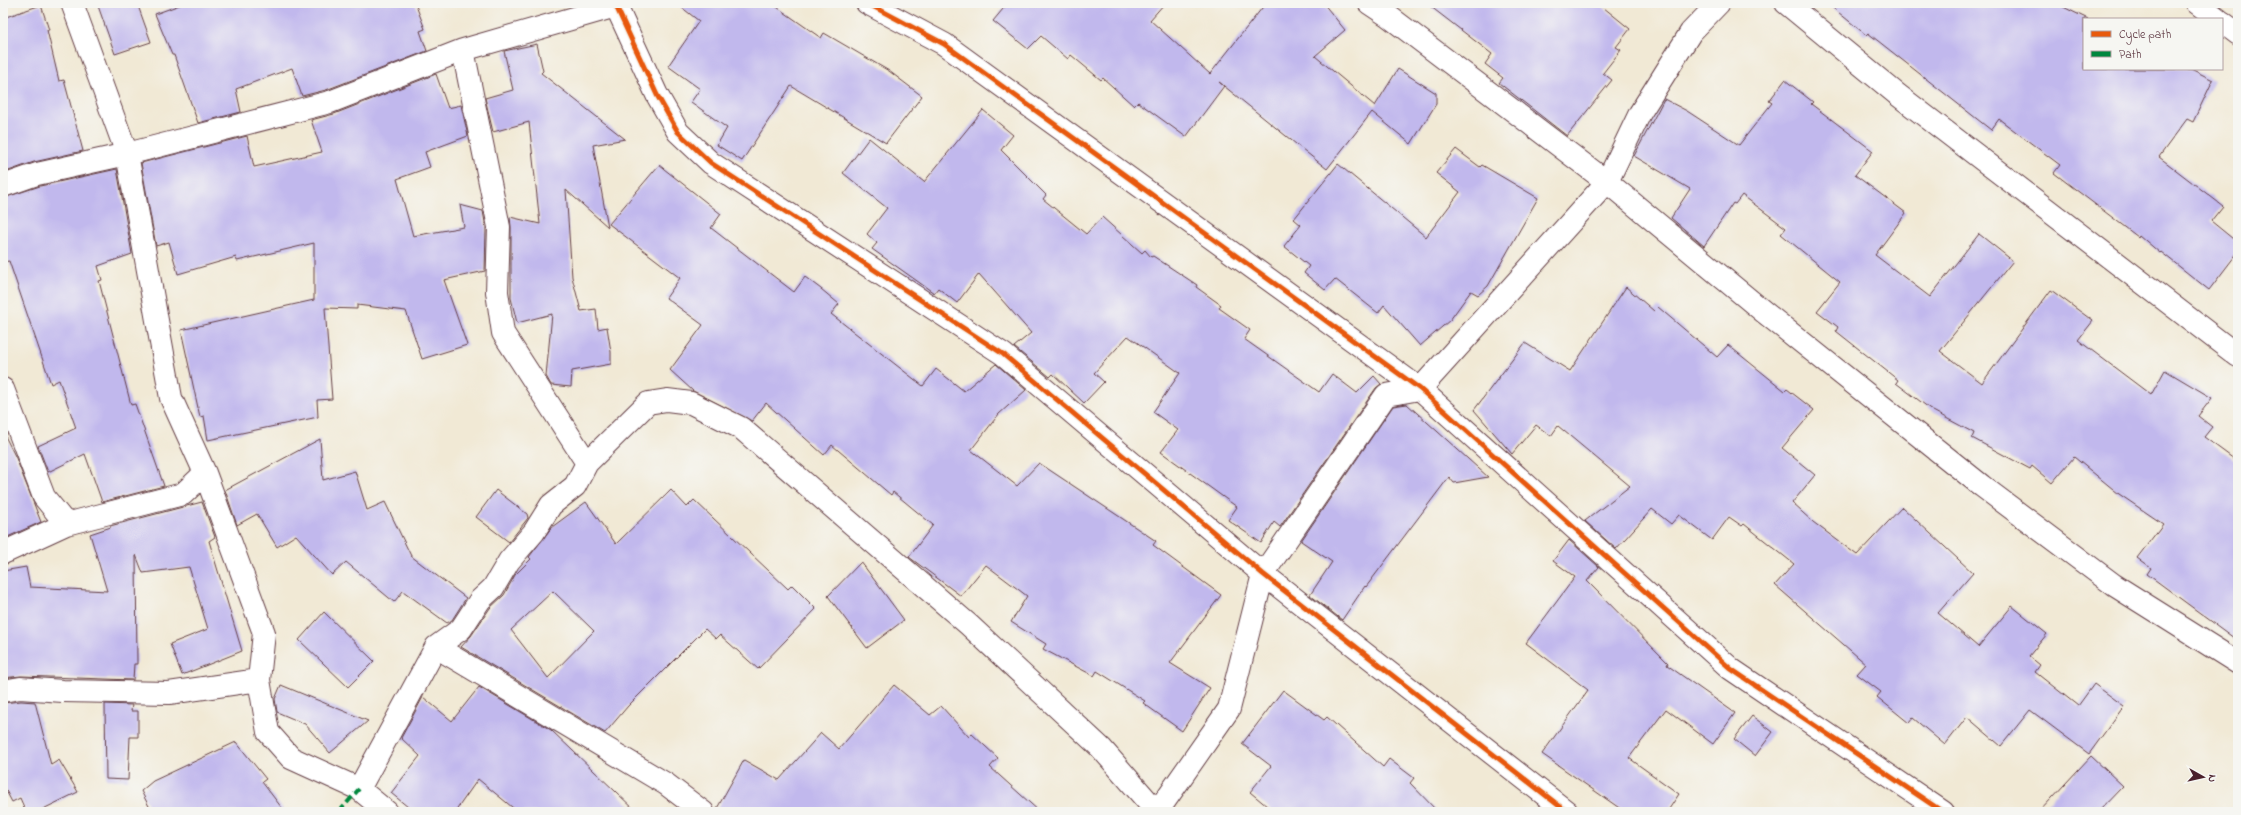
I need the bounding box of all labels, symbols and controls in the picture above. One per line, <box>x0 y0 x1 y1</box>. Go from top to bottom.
legend <box>2083 18 2223 70</box>
text: Cycle path <box>2119 26 2171 45</box>
text: Path <box>2119 46 2142 64</box>
north arrow <box>2183 757 2223 797</box>
text: N <box>2203 773 2220 783</box>

